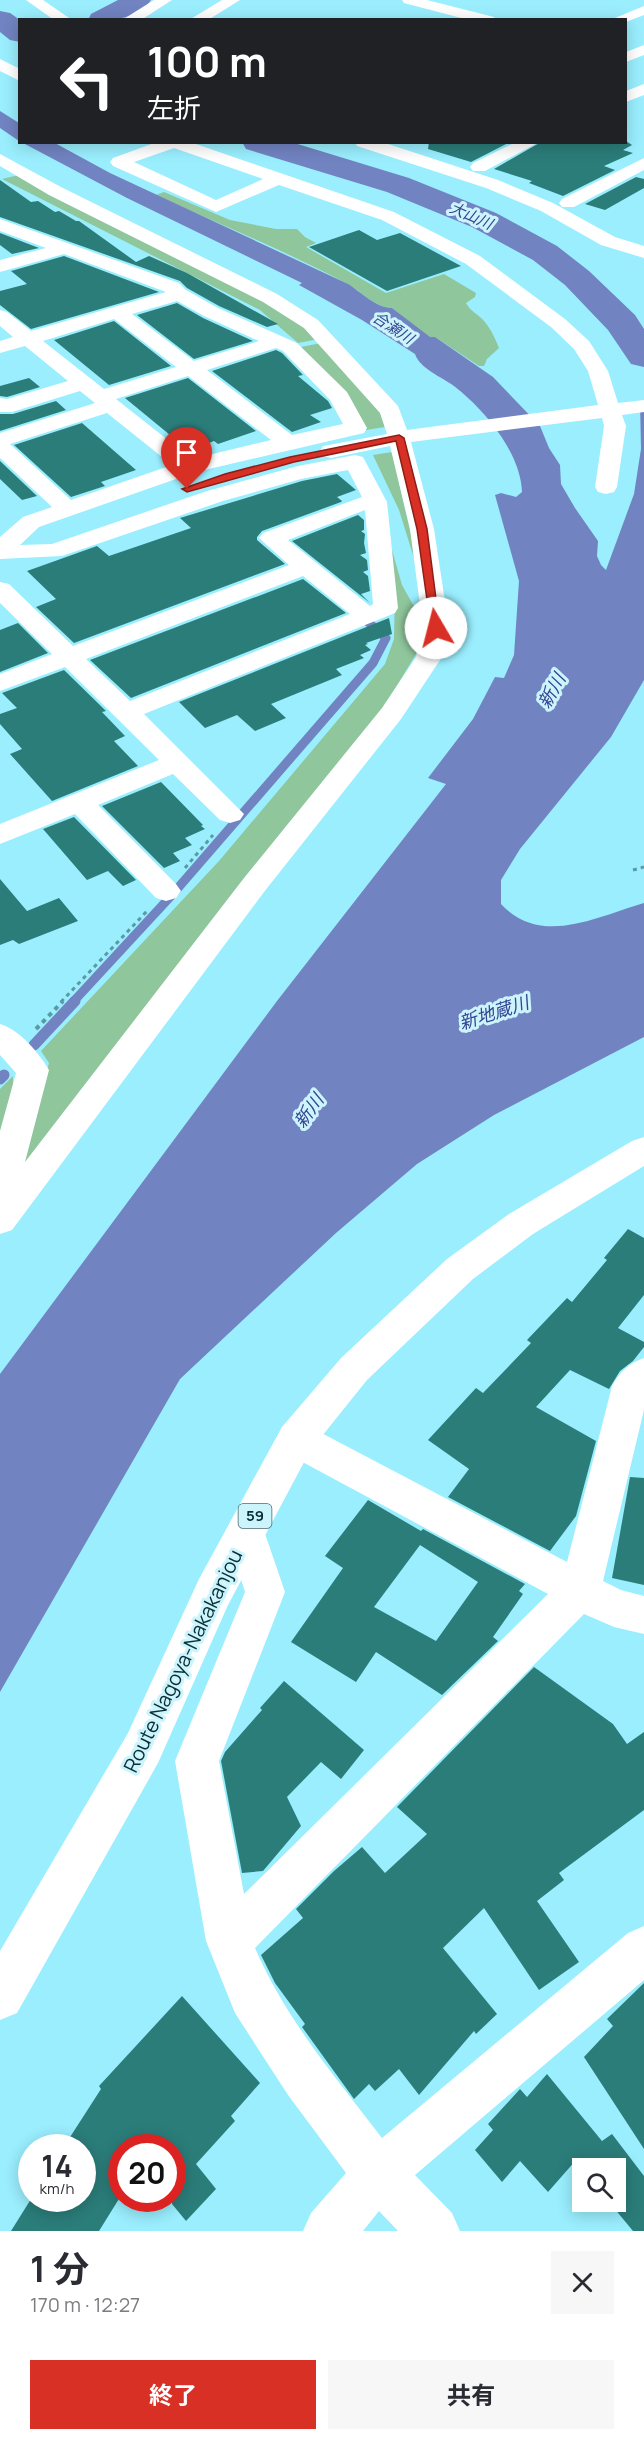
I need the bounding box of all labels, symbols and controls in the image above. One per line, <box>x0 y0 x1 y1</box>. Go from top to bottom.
text: 100 m <box>147 32 267 90</box>
icon: left <box>48 42 126 120</box>
text: 左折 <box>147 89 201 126</box>
water label: 大山川 <box>446 197 498 235</box>
water label: 合瀬川 <box>369 307 420 350</box>
pin <box>161 427 212 489</box>
icon: arrive <box>170 436 203 469</box>
position arrow <box>404 596 468 660</box>
water label: 新川 <box>532 667 571 712</box>
water label: 新地蔵川 <box>456 989 534 1035</box>
water label: 新川 <box>288 1087 330 1132</box>
road number: 59 <box>238 1504 272 1528</box>
street label: Route Nagoya-Nakakanjou <box>117 1545 248 1777</box>
speed limit sign: 20 <box>108 2134 186 2212</box>
text: 14 <box>41 2145 73 2186</box>
map controls <box>572 2158 626 2212</box>
button: search <box>572 2158 626 2212</box>
text: km/h <box>40 2178 74 2199</box>
text: 1 分 <box>30 2244 89 2293</box>
button: close <box>551 2251 614 2314</box>
text: 170 m · 12:27 <box>30 2291 140 2318</box>
button: 終了 <box>30 2360 316 2429</box>
button: 共有 <box>328 2360 614 2429</box>

